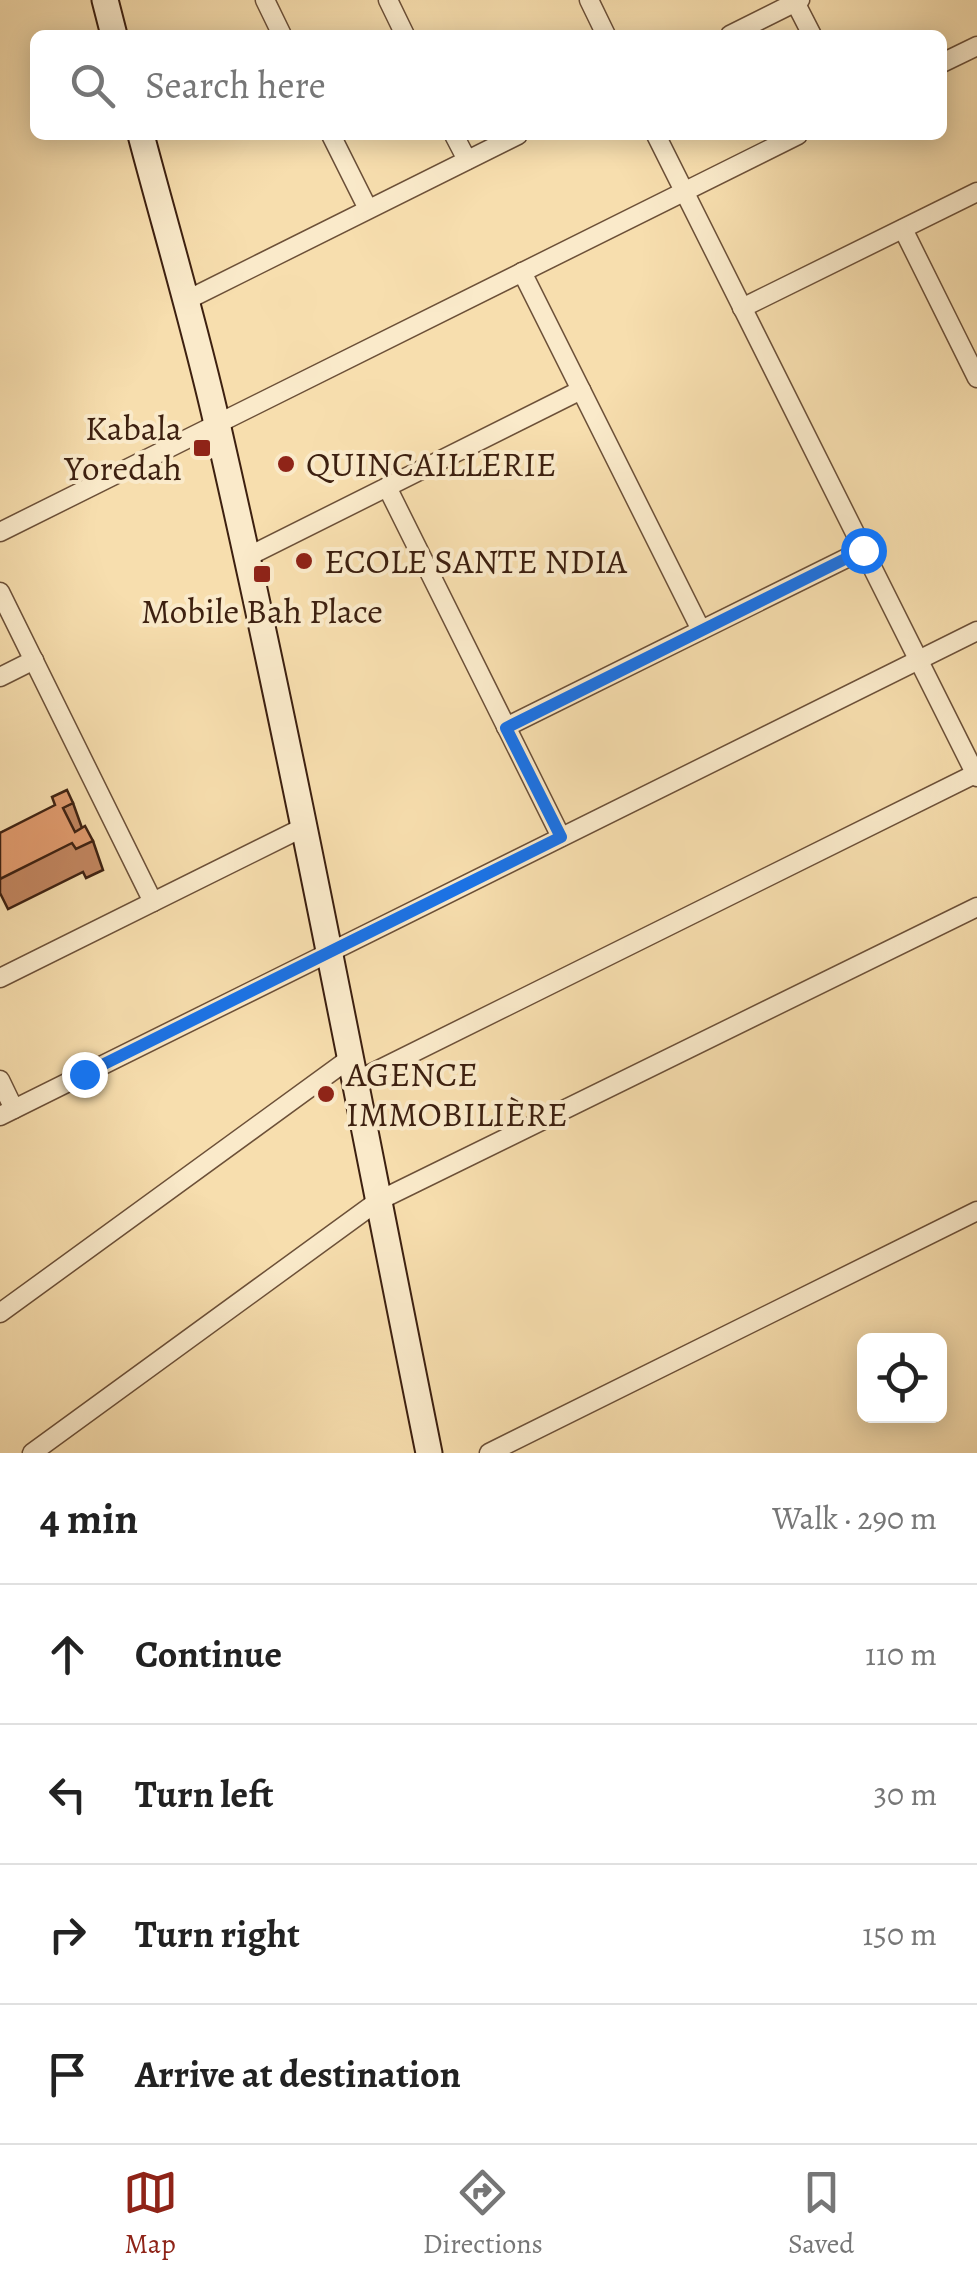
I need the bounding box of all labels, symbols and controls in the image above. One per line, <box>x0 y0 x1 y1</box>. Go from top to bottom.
search box <box>30 30 947 140</box>
icon: search <box>65 58 120 113</box>
text: Search here <box>145 59 326 111</box>
place label: Kabala Yoredah <box>64 404 183 492</box>
marker: Kabala Yoredah <box>191 437 213 459</box>
place label: QUINCAILLERIE <box>306 440 557 488</box>
marker: QUINCAILLERIE <box>275 453 297 475</box>
route start <box>841 528 887 574</box>
place label: ECOLE SANTE NDIA <box>324 537 628 585</box>
marker: ECOLE SANTE NDIA <box>293 550 315 572</box>
marker: Mobile Bah Place <box>251 563 273 585</box>
place label: Mobile Bah Place <box>141 587 383 635</box>
place label: AGENCE IMMOBILIÈRE <box>345 1050 568 1138</box>
route end <box>62 1052 108 1098</box>
marker: AGENCE IMMOBILIÈRE <box>315 1083 337 1105</box>
map controls <box>857 1333 947 1423</box>
button: locate <box>857 1333 947 1423</box>
text: 4 min <box>40 1490 138 1547</box>
text: Walk · 290 m <box>772 1496 937 1540</box>
icon: ahead <box>40 1627 95 1682</box>
text: Continue <box>135 1628 282 1680</box>
text: 110 m <box>865 1632 937 1676</box>
icon: left <box>40 1767 95 1822</box>
text: Turn left <box>135 1768 274 1820</box>
text: 30 m <box>874 1772 937 1816</box>
icon: right <box>40 1907 95 1962</box>
text: Turn right <box>135 1908 300 1960</box>
text: 150 m <box>862 1912 937 1956</box>
icon: arrive <box>40 2047 95 2102</box>
text: Arrive at destination <box>135 2048 461 2100</box>
tab: Map <box>123 2165 178 2263</box>
tab: Directions <box>423 2165 543 2263</box>
tab: Saved <box>788 2165 854 2263</box>

